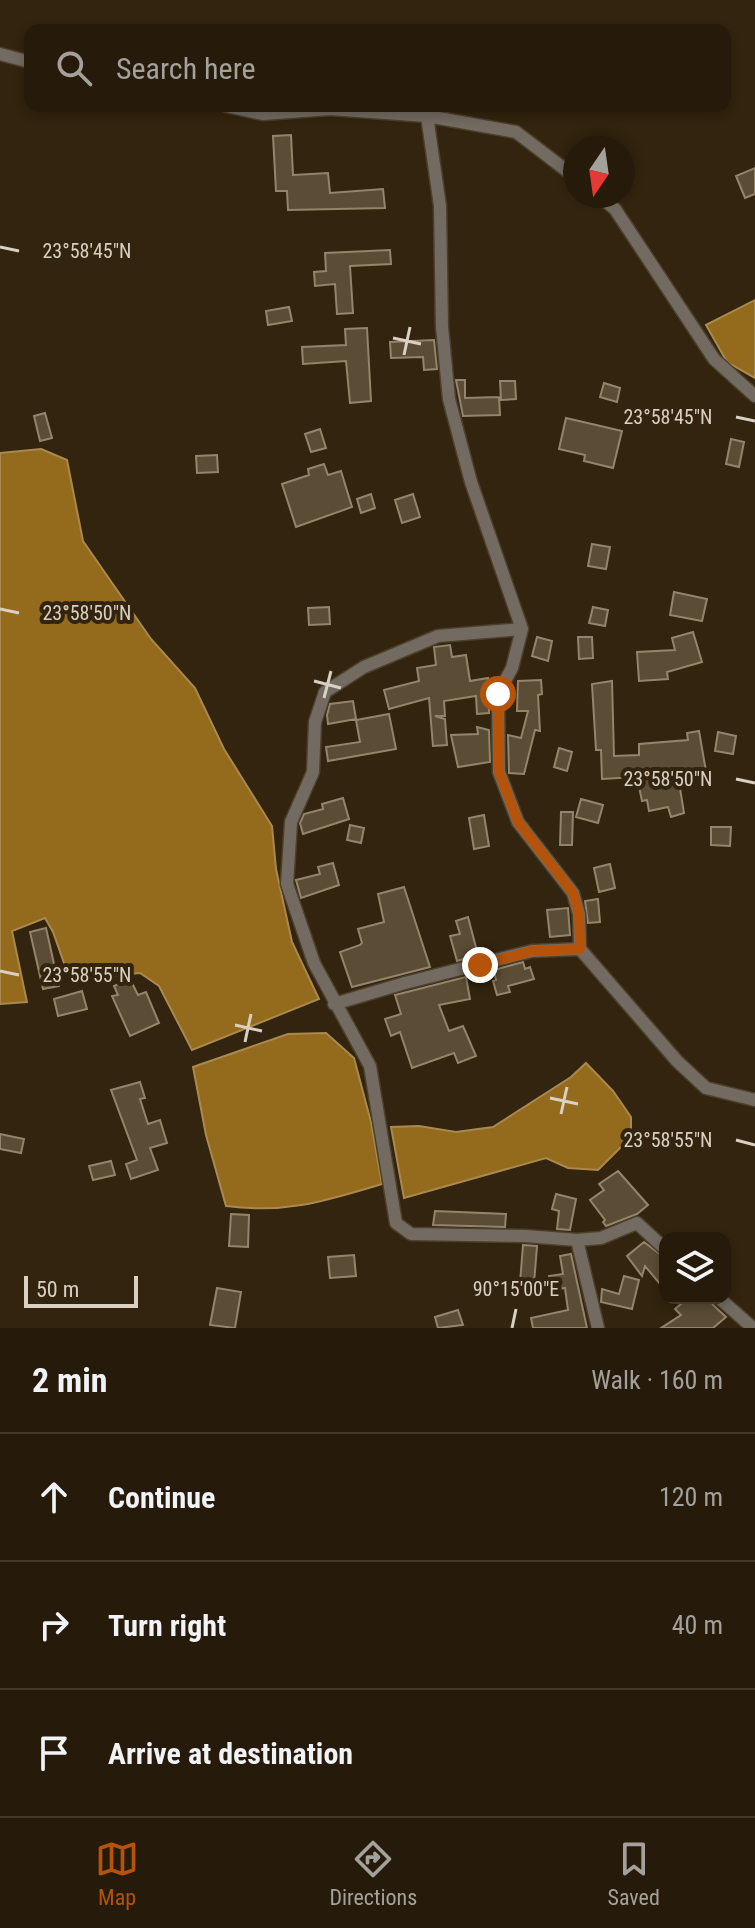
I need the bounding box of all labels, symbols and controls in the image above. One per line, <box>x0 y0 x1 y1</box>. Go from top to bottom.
search box <box>24 24 731 112</box>
icon: search <box>52 46 96 90</box>
text: Search here <box>116 51 256 86</box>
north arrow <box>563 136 635 208</box>
text: 23°58'45"N <box>42 239 132 263</box>
text: 23°58'45"N <box>623 405 713 429</box>
text: 23°58'50"N <box>42 601 132 625</box>
route start <box>480 676 516 712</box>
text: 23°58'50"N <box>623 767 713 791</box>
route end <box>462 947 498 983</box>
text: 23°58'55"N <box>42 963 132 987</box>
text: 23°58'55"N <box>623 1128 713 1152</box>
map controls <box>659 1232 731 1304</box>
button: layers <box>659 1232 731 1304</box>
scale bar <box>24 1272 138 1308</box>
text: 50 m <box>36 1277 79 1302</box>
text: 90°15'00"E <box>473 1277 559 1301</box>
text: 2 min <box>32 1360 108 1400</box>
text: Walk · 160 m <box>591 1365 723 1395</box>
icon: ahead <box>32 1475 76 1519</box>
text: Continue <box>108 1480 215 1515</box>
text: 120 m <box>659 1482 723 1512</box>
icon: right <box>32 1603 76 1647</box>
text: Turn right <box>108 1608 226 1643</box>
text: 40 m <box>672 1610 723 1640</box>
icon: arrive <box>32 1731 76 1775</box>
text: Arrive at destination <box>108 1736 353 1771</box>
tab: Map <box>95 1837 139 1910</box>
tab: Directions <box>329 1837 417 1910</box>
tab: Saved <box>608 1837 660 1910</box>

